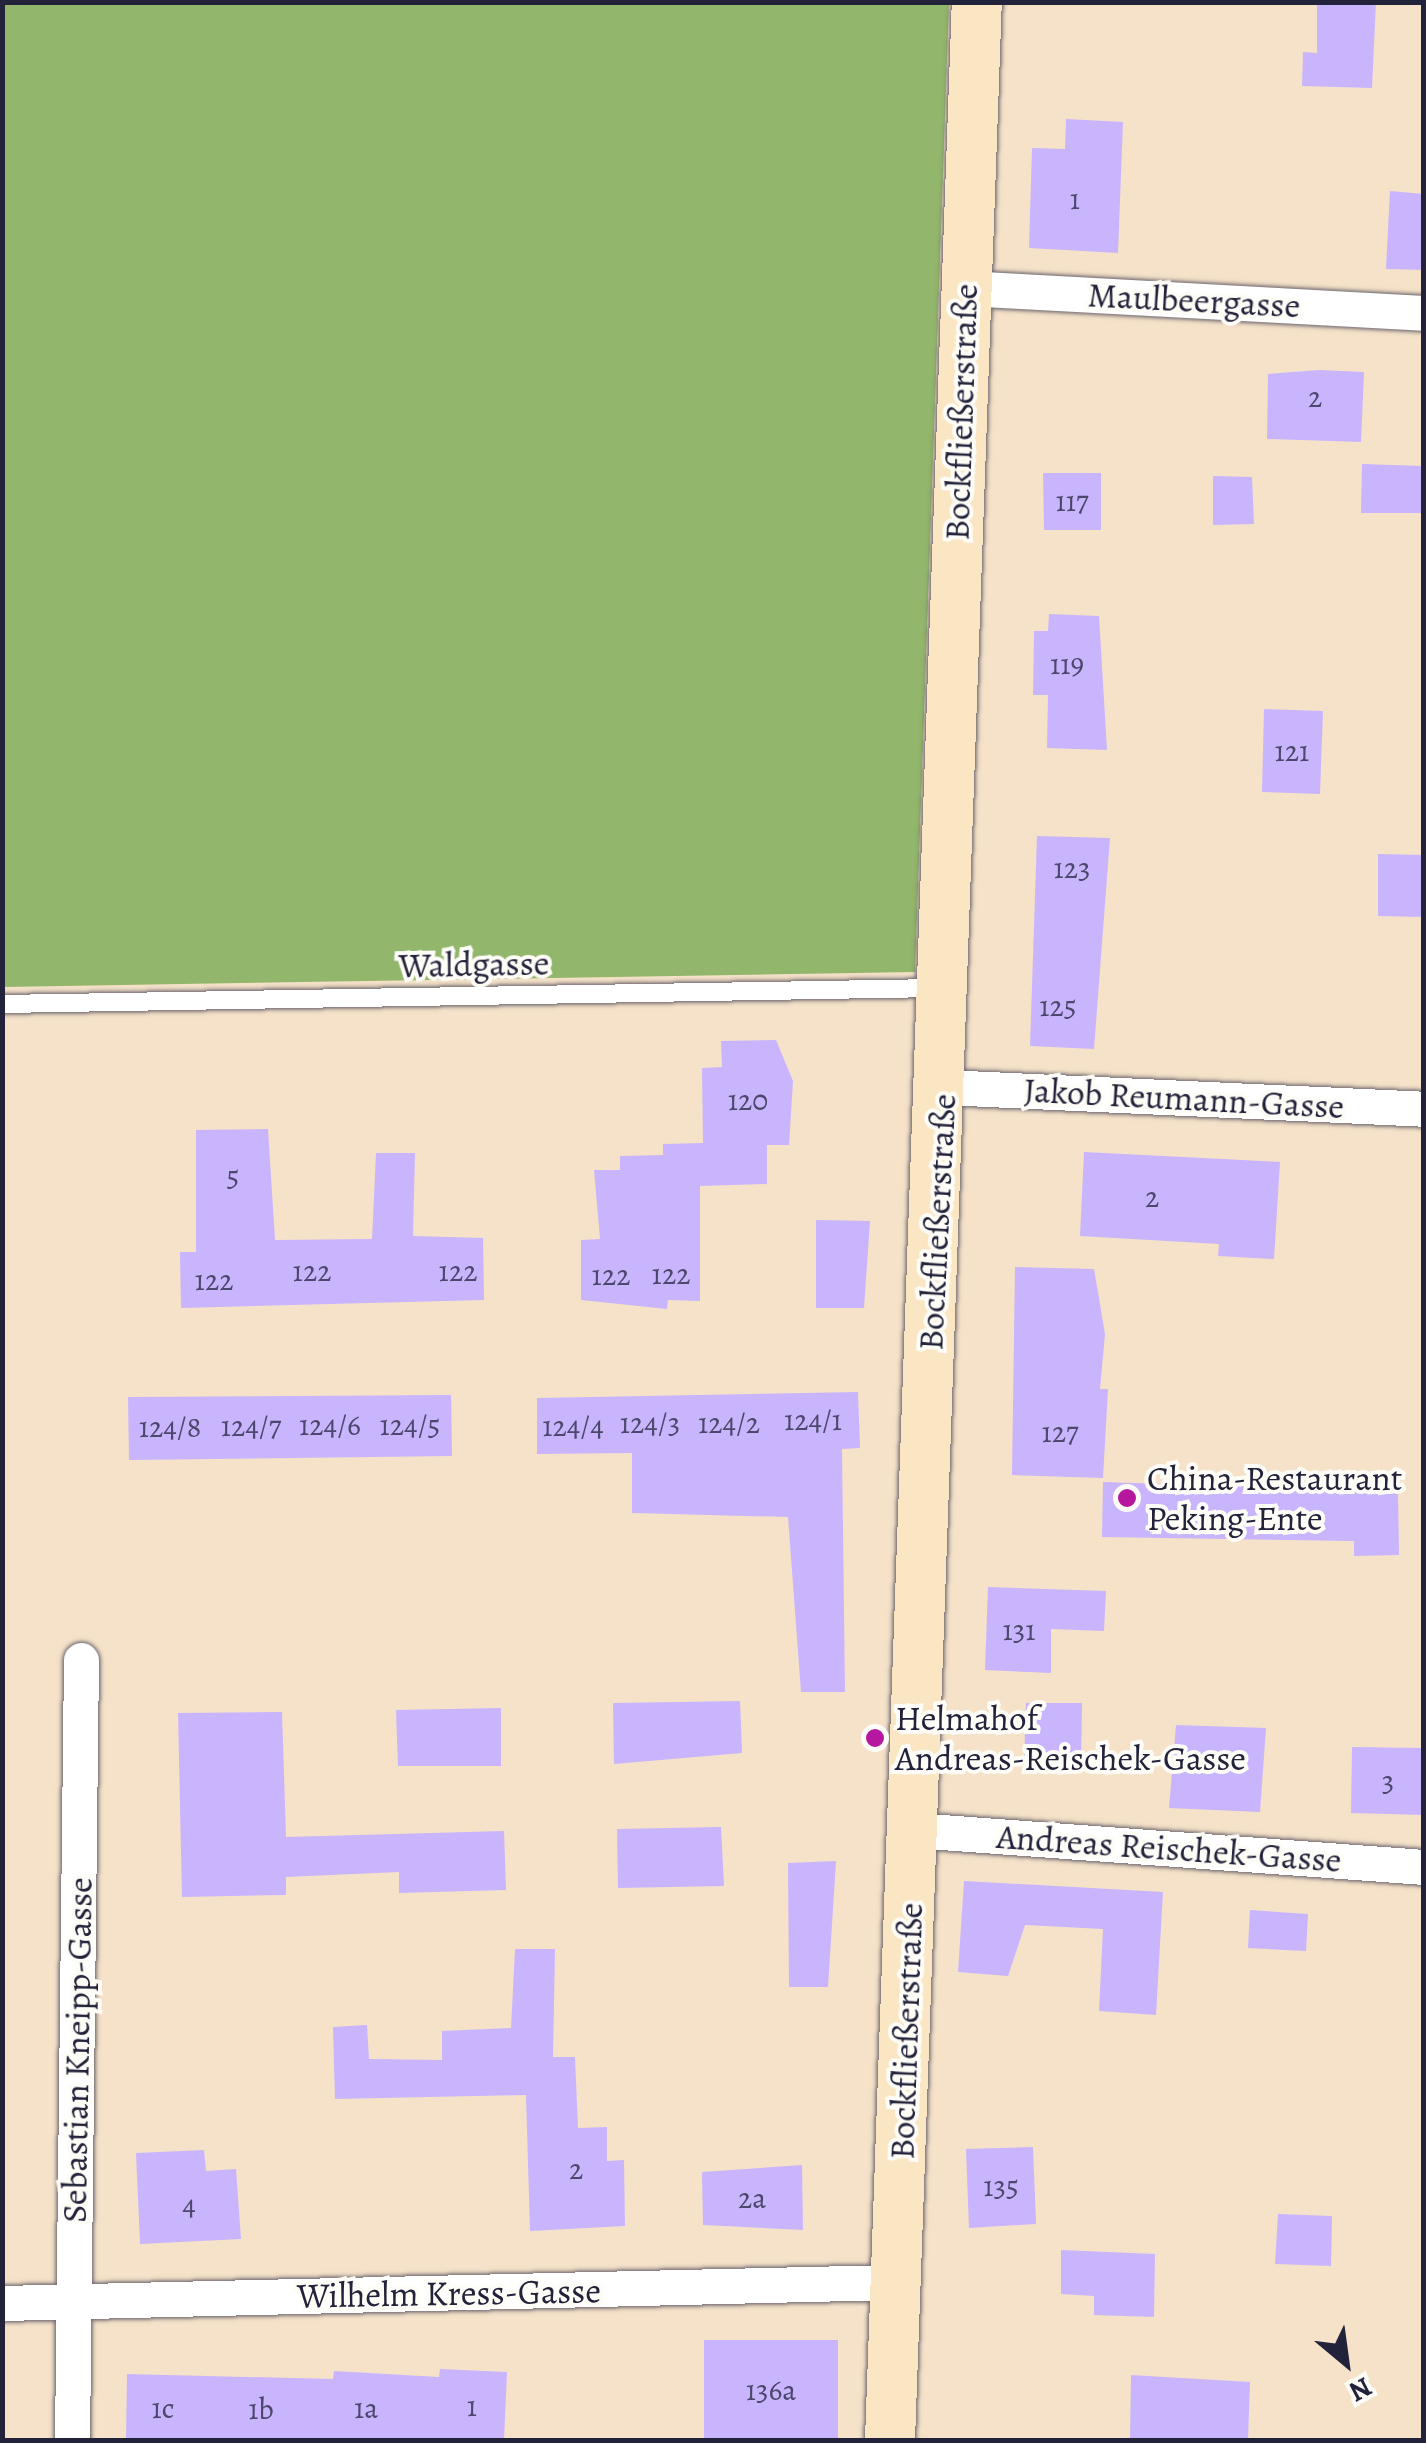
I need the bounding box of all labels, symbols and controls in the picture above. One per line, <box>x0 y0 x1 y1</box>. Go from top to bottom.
house number: 1 <box>1070 181 1080 217</box>
street label: Maulbeergasse <box>1087 273 1301 327</box>
street label: Bockfließerstraße <box>936 283 986 541</box>
house number: 2 <box>1308 379 1322 415</box>
house number: 117 <box>1055 483 1089 519</box>
house number: 119 <box>1050 646 1084 682</box>
house number: 121 <box>1275 733 1309 769</box>
house number: 123 <box>1054 850 1090 886</box>
street label: Waldgasse <box>398 942 550 986</box>
house number: 125 <box>1039 988 1077 1024</box>
street label: Jakob Reumann-Gasse <box>1023 1069 1345 1127</box>
house number: 120 <box>728 1082 768 1118</box>
street label: Bockfließerstraße <box>909 1093 965 1351</box>
house number: 5 <box>227 1158 239 1194</box>
house number: 2 <box>1145 1179 1159 1215</box>
house number: 122 <box>293 1253 331 1289</box>
house number: 122 <box>439 1253 477 1289</box>
house number: 122 <box>652 1256 690 1292</box>
house number: 122 <box>592 1257 630 1293</box>
house number: 122 <box>195 1262 233 1298</box>
house number: 124/1 <box>784 1402 842 1438</box>
house number: 124/3 <box>620 1405 680 1441</box>
house number: 124/2 <box>698 1405 760 1441</box>
house number: 124/6 <box>299 1407 361 1443</box>
house number: 124/5 <box>380 1407 440 1443</box>
house number: 124/7 <box>221 1408 281 1444</box>
house number: 124/4 <box>542 1408 604 1444</box>
house number: 124/8 <box>139 1409 201 1445</box>
house number: 127 <box>1041 1414 1079 1450</box>
place label: China-Restaurant Peking-Ente <box>1147 1457 1402 1539</box>
marker: China-Restaurant Peking-Ente <box>1116 1487 1138 1509</box>
house number: 131 <box>1003 1612 1035 1648</box>
place label: Helmahof Andreas-Reischek-Gasse <box>895 1697 1246 1779</box>
marker: Helmahof Andreas-Reischek-Gasse <box>864 1727 886 1749</box>
house number: 3 <box>1382 1763 1394 1799</box>
street label: Andreas Reischek-Gasse <box>995 1815 1343 1881</box>
street label: Sebastian Kneipp-Gasse <box>53 1877 101 2223</box>
street label: Bockfließerstraße <box>881 1902 931 2160</box>
house number: 2 <box>569 2151 583 2187</box>
house number: 135 <box>983 2168 1019 2204</box>
house number: 2a <box>738 2180 766 2216</box>
house number: 4 <box>182 2187 196 2223</box>
street label: Wilhelm Kress-Gasse <box>297 2269 601 2317</box>
north arrow <box>1296 2313 1396 2413</box>
text: N <box>1342 2368 1379 2411</box>
house number: 136a <box>746 2372 796 2408</box>
house number: 1 <box>467 2388 477 2424</box>
house number: 1c <box>152 2390 174 2426</box>
house number: 1a <box>354 2390 378 2426</box>
house number: 1b <box>248 2391 274 2427</box>

